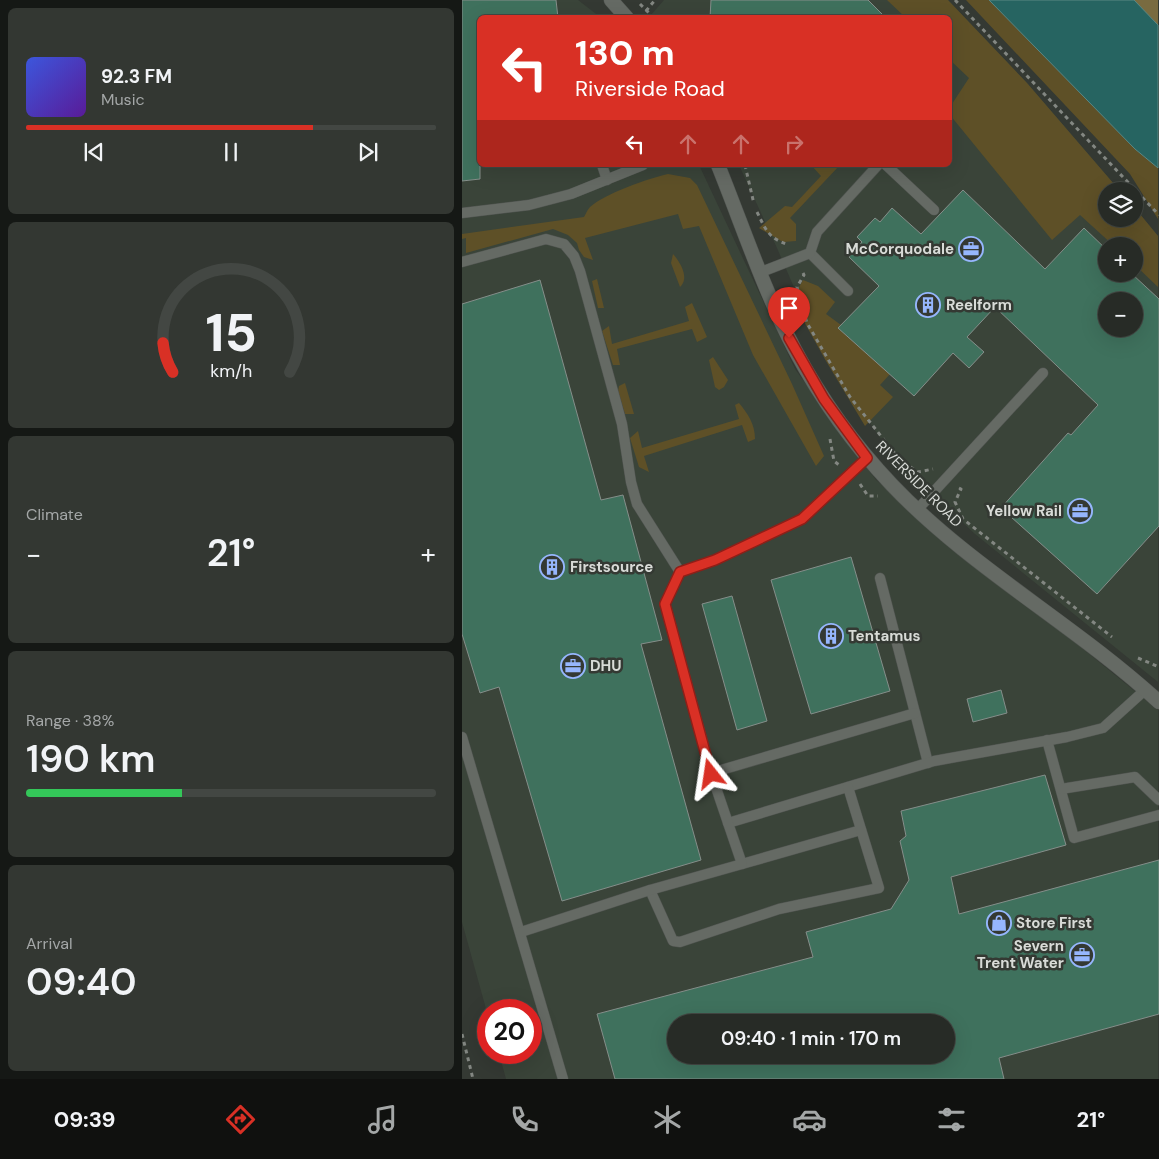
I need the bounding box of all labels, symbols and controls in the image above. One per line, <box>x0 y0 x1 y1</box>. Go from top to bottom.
text: 130 m <box>575 30 675 76</box>
icon: left <box>492 35 557 100</box>
text: 92.3 FM <box>101 64 172 89</box>
text: Riverside Road <box>575 74 725 103</box>
text: Music <box>101 89 145 110</box>
icon: left <box>621 130 649 158</box>
icon: ahead <box>674 130 702 158</box>
icon: ahead <box>727 130 755 158</box>
icon: right <box>780 130 808 158</box>
icon: previous <box>80 138 108 166</box>
icon: pause <box>217 138 245 166</box>
icon: next <box>354 138 382 166</box>
map controls <box>1098 182 1143 337</box>
button: layers <box>1098 182 1143 227</box>
office icon: McCorquodale <box>958 236 984 262</box>
button: + <box>1098 237 1143 282</box>
place label: McCorquodale <box>846 239 954 259</box>
pin <box>768 287 810 338</box>
building icon: Reelform <box>915 292 941 318</box>
button: − <box>1098 292 1143 337</box>
icon: arrive <box>775 294 803 322</box>
place label: Reelform <box>946 295 1012 315</box>
text: 15 <box>205 299 257 367</box>
text: km/h <box>210 359 252 383</box>
street label: RIVERSIDE ROAD <box>871 436 967 532</box>
office icon: Yellow Rail <box>1067 498 1093 524</box>
place label: Yellow Rail <box>986 501 1062 521</box>
text: Climate <box>26 504 83 525</box>
text: 21° <box>207 528 255 578</box>
text: − <box>26 536 41 573</box>
text: + <box>421 536 436 573</box>
building icon: Firstsource <box>539 554 565 580</box>
place label: Firstsource <box>570 557 653 577</box>
building icon: Tentamus <box>818 623 844 649</box>
place label: Tentamus <box>848 626 921 646</box>
office icon: DHU <box>560 653 586 679</box>
place label: DHU <box>590 656 622 676</box>
text: Range · 38% <box>26 710 114 731</box>
text: 190 km <box>26 734 155 784</box>
position arrow <box>684 747 736 799</box>
shop icon: Store First <box>986 910 1012 936</box>
place label: Store First <box>1016 913 1092 933</box>
text: Arrival <box>26 933 73 954</box>
place label: Severn Trent Water <box>977 936 1064 973</box>
office icon: Severn Trent Water <box>1069 942 1095 968</box>
text: 09:40 <box>26 957 136 1007</box>
speed limit sign: 20 <box>477 999 542 1064</box>
text: 09:40 · 1 min · 170 m <box>721 1026 901 1051</box>
icon: directions <box>223 1102 258 1137</box>
icon: music <box>365 1102 400 1137</box>
icon: phone <box>507 1102 542 1137</box>
icon: climate <box>650 1102 685 1137</box>
icon: car <box>792 1102 827 1137</box>
icon: filters <box>934 1102 969 1137</box>
text: 09:39 <box>54 1105 115 1134</box>
text: 21° <box>1077 1105 1105 1134</box>

